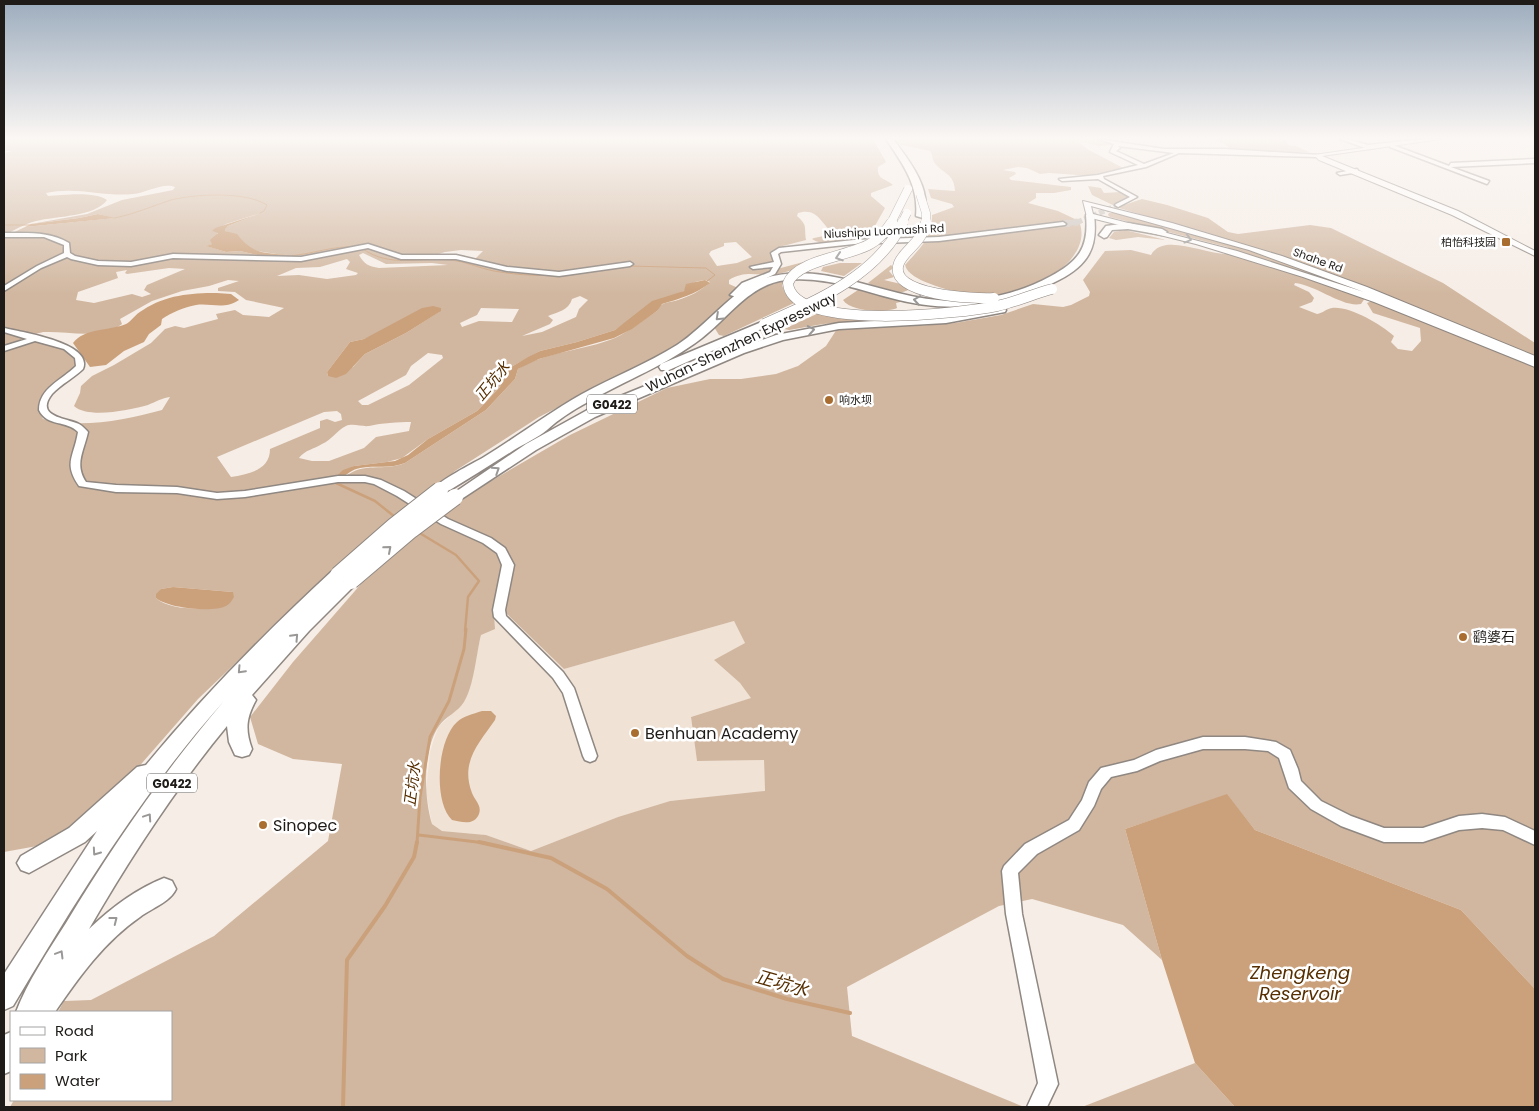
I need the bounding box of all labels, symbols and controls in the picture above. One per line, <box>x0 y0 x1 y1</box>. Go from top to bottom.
street label: Niushipu Luomashi Rd <box>823 220 945 242</box>
one-way arrow <box>1183 233 1192 243</box>
place label: 柏怡科技园 <box>1441 234 1496 250</box>
marker: 柏怡科技园 <box>1500 236 1512 248</box>
street label: Shahe Rd <box>1291 244 1345 276</box>
one-way arrow <box>836 251 844 261</box>
street label: Wuhan-Shenzhen Expressway <box>642 287 840 397</box>
one-way arrow <box>912 296 921 306</box>
one-way arrow <box>715 311 724 320</box>
one-way arrow <box>807 325 815 335</box>
water label: 正坑水 <box>469 356 515 405</box>
place label: 响水坝 <box>839 392 872 408</box>
road number: G0422 <box>587 394 637 414</box>
marker: 响水坝 <box>823 394 835 406</box>
one-way arrow <box>490 467 500 476</box>
one-way arrow <box>383 546 392 555</box>
place label: 鹞婆石 <box>1473 627 1515 647</box>
marker: 鹞婆石 <box>1457 631 1469 643</box>
one-way arrow <box>289 634 298 643</box>
one-way arrow <box>238 665 247 674</box>
place label: Benhuan Academy <box>645 722 798 745</box>
marker: Benhuan Academy <box>629 727 641 739</box>
water label: 正坑水 <box>399 759 425 808</box>
road number: G0422 <box>147 774 197 792</box>
one-way arrow <box>142 813 151 823</box>
place label: Sinopec <box>273 814 338 837</box>
marker: Sinopec <box>257 819 269 831</box>
one-way arrow <box>93 846 102 855</box>
one-way arrow <box>108 918 117 926</box>
one-way arrow <box>54 950 64 959</box>
water label: Zhengkeng Reservoir <box>1249 960 1350 1006</box>
water label: 正坑水 <box>753 964 812 1003</box>
legend <box>10 1011 172 1101</box>
text: Road <box>55 1020 94 1041</box>
text: Park <box>55 1045 87 1066</box>
text: Water <box>55 1070 101 1091</box>

